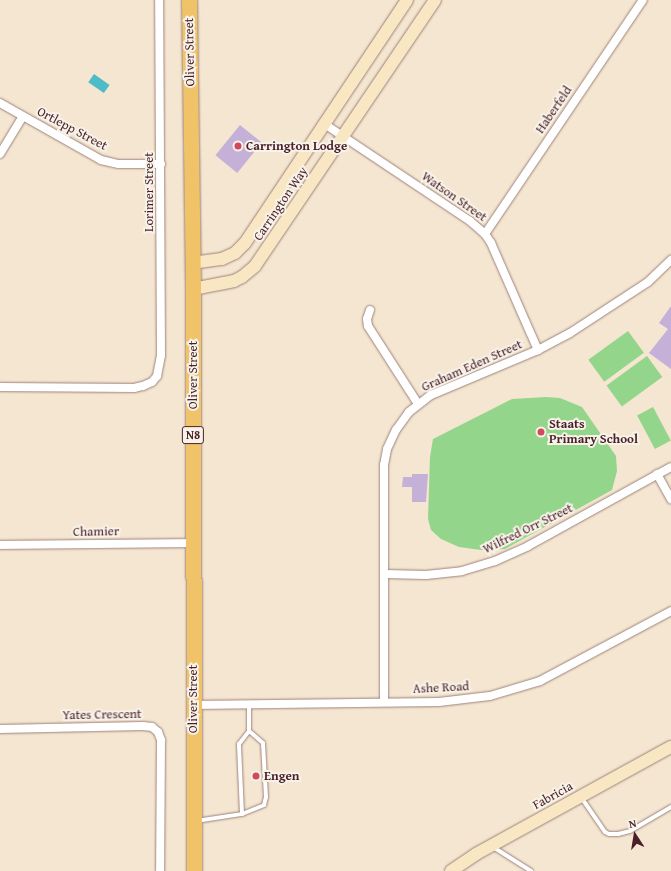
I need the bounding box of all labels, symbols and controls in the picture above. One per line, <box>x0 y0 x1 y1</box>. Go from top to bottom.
street label: Oliver Street <box>182 18 198 86</box>
street label: Haberfeld <box>532 83 576 137</box>
street label: Ortlepp Street <box>34 104 110 154</box>
place label: Carrington Lodge <box>246 138 347 154</box>
marker: Carrington Lodge <box>233 141 243 151</box>
street label: Lorimer Street <box>141 152 157 232</box>
street label: Carrington Way <box>251 164 311 244</box>
street label: Watson Street <box>418 169 490 225</box>
street label: Graham Eden Street <box>419 337 525 395</box>
street label: Oliver Street <box>185 341 201 409</box>
place label: Staats Primary School <box>549 417 638 448</box>
road number: N8 <box>181 425 205 445</box>
marker: Staats Primary School <box>536 427 546 437</box>
street label: Wilfred Orr Street <box>481 501 575 557</box>
street label: Chamier <box>73 524 119 540</box>
street label: Oliver Street <box>185 665 201 733</box>
street label: Ashe Road <box>412 679 470 697</box>
street label: Yates Crescent <box>62 707 142 723</box>
place label: Engen <box>264 768 300 784</box>
marker: Engen <box>251 771 261 781</box>
street label: Fabricia <box>530 779 576 813</box>
north arrow <box>615 815 655 855</box>
text: N <box>627 815 638 832</box>

